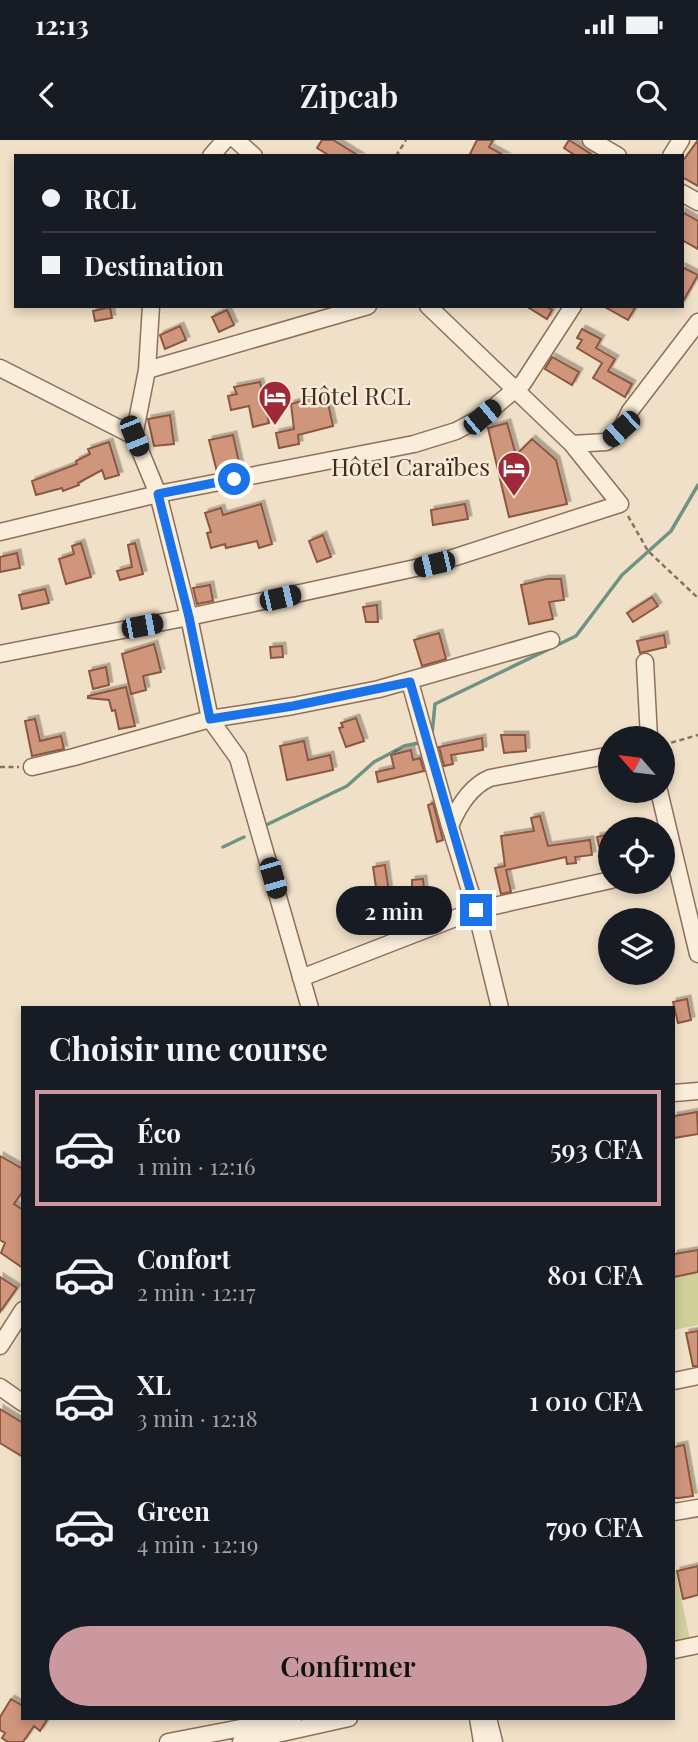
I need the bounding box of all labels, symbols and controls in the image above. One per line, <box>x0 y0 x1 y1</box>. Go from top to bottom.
text: 12:13 <box>35 7 89 42</box>
text: Zipcab <box>300 73 398 116</box>
icon: back <box>28 76 66 114</box>
icon: search <box>632 76 670 114</box>
text: RCL <box>84 181 136 216</box>
text: Destination <box>84 248 224 283</box>
hotel icon: Hôtel RCL <box>256 378 294 427</box>
place label: Hôtel RCL <box>300 379 411 411</box>
car <box>460 395 505 439</box>
car <box>599 407 644 451</box>
car <box>117 413 152 459</box>
hotel icon: Hôtel Caraïbes <box>495 449 533 498</box>
place label: Hôtel Caraïbes <box>331 450 490 482</box>
route start <box>218 463 250 495</box>
car <box>412 549 457 579</box>
car <box>258 583 303 613</box>
car <box>120 612 165 640</box>
north arrow <box>598 726 676 803</box>
map controls <box>598 726 675 985</box>
button: locate <box>598 817 675 894</box>
car <box>258 855 289 901</box>
callout: 2 min <box>336 886 452 934</box>
route end <box>460 894 492 926</box>
text: 2 min <box>365 895 423 926</box>
button: layers <box>598 908 675 985</box>
text: Choisir une course <box>49 1026 328 1069</box>
text: Éco <box>137 1115 181 1150</box>
icon: car <box>53 1117 116 1180</box>
text: 593 CFA <box>550 1131 643 1166</box>
text: 1 min · 12:16 <box>137 1150 256 1181</box>
text: Confort <box>137 1241 231 1276</box>
icon: car <box>53 1243 116 1306</box>
text: 801 CFA <box>547 1257 643 1292</box>
text: 2 min · 12:17 <box>137 1276 256 1307</box>
text: XL <box>137 1367 171 1402</box>
icon: car <box>53 1369 116 1432</box>
text: 1 010 CFA <box>529 1383 643 1418</box>
text: 3 min · 12:18 <box>137 1402 258 1433</box>
text: Green <box>137 1493 210 1528</box>
icon: car <box>53 1495 116 1558</box>
text: 790 CFA <box>546 1509 643 1544</box>
text: 4 min · 12:19 <box>137 1528 258 1559</box>
button: Confirmer <box>49 1626 647 1706</box>

